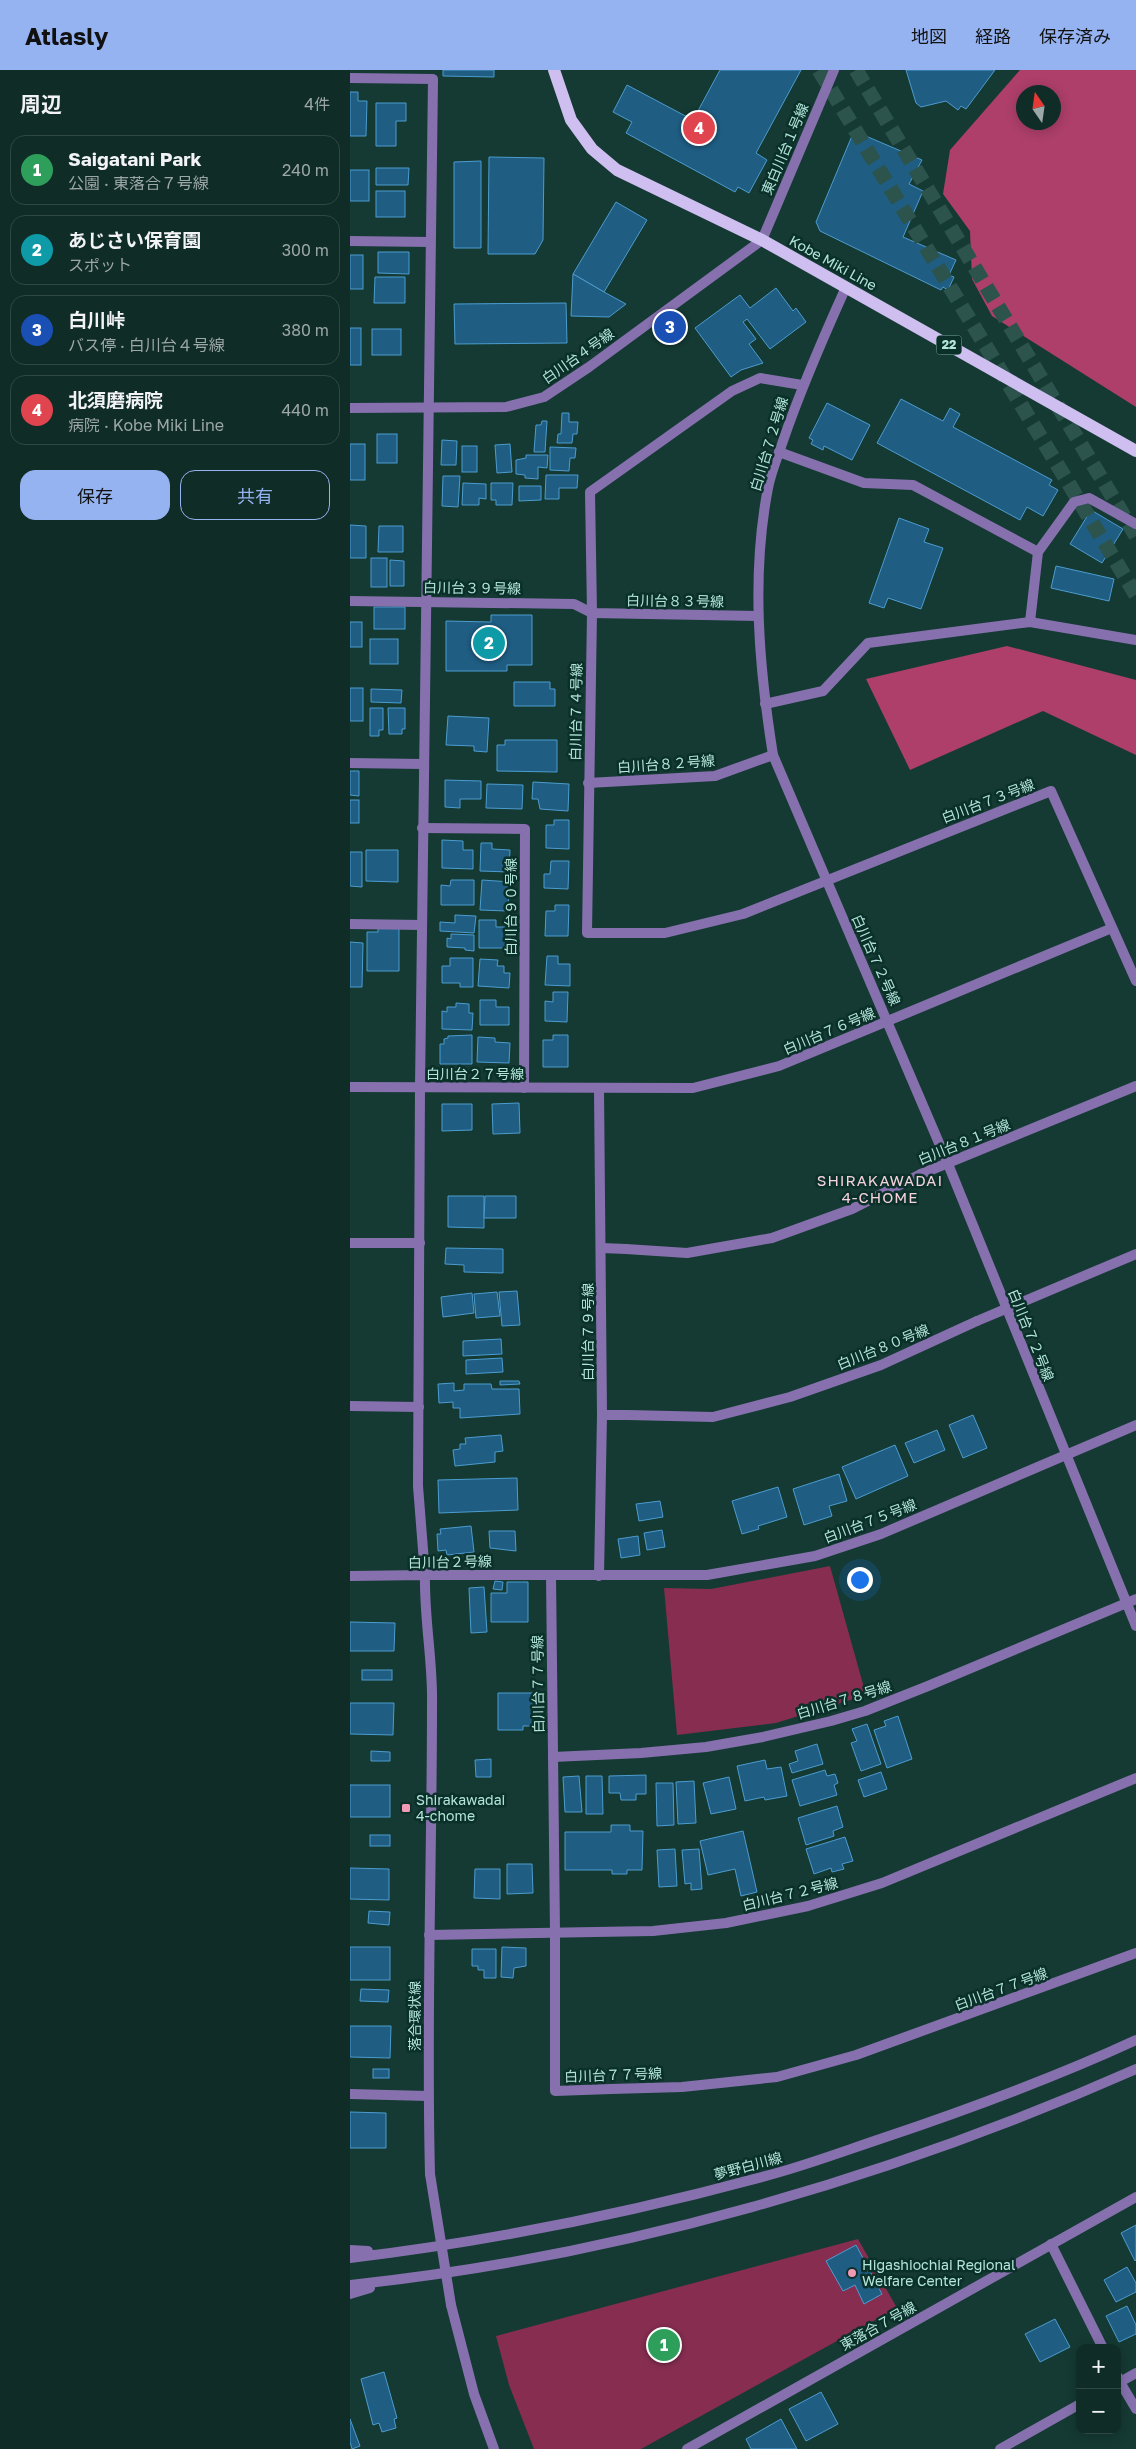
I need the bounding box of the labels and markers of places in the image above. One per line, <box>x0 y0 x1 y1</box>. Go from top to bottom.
pin: 4 <box>683 109 715 147</box>
pin: 3 <box>654 308 686 346</box>
pin: 2 <box>473 624 505 662</box>
place label: Shirakawadai 4-chome <box>416 1791 505 1824</box>
marker: Shirakawadai 4-chome <box>400 1802 412 1814</box>
place label: Higashiochiai Regional Welfare Center <box>862 2256 1016 2289</box>
marker: Higashiochiai Regional Welfare Center <box>846 2267 858 2279</box>
pin: 1 <box>648 2326 680 2364</box>

